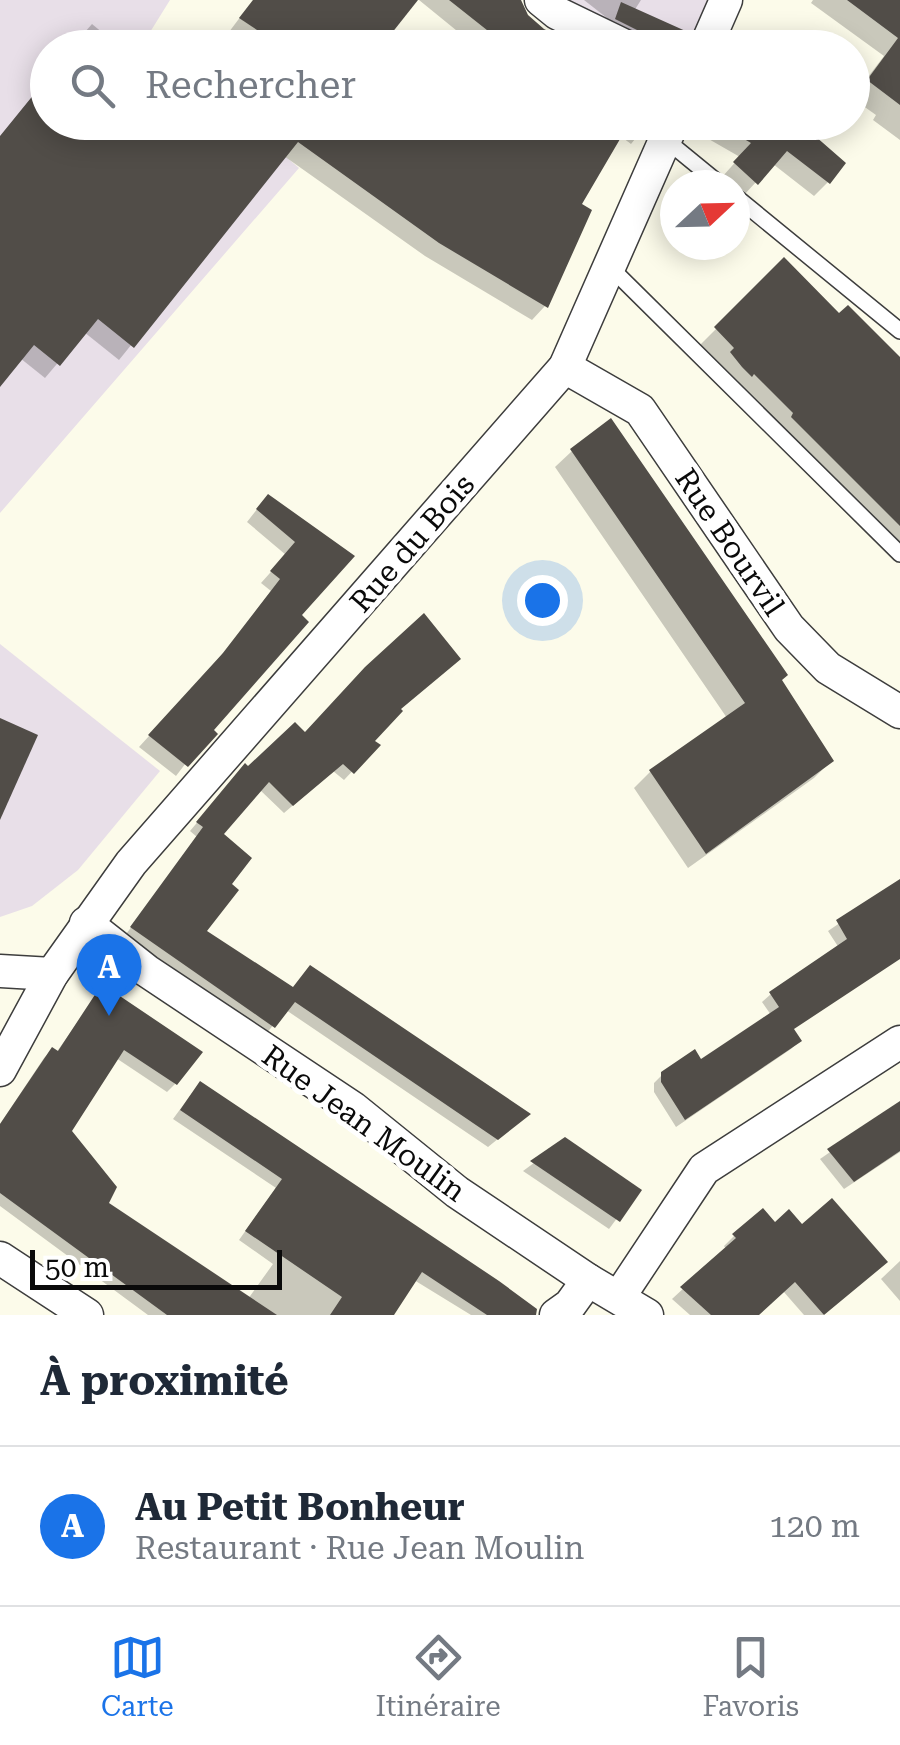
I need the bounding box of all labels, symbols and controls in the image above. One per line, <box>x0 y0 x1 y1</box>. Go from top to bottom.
search box <box>30 30 870 140</box>
icon: search <box>65 58 120 113</box>
text: Rechercher <box>145 63 356 107</box>
north arrow <box>660 170 750 260</box>
street label: Rue Bourvil <box>668 462 792 622</box>
street label: Rue du Bois <box>343 467 481 619</box>
your location <box>517 575 568 626</box>
pin: A <box>76 934 142 1016</box>
street label: Rue Jean Moulin <box>256 1038 472 1208</box>
scale bar <box>30 1245 282 1290</box>
text: 50 m <box>45 1251 109 1284</box>
text: À proximité <box>40 1356 289 1405</box>
text: Au Petit Bonheur <box>135 1485 465 1529</box>
text: A <box>61 1507 84 1545</box>
text: 120 m <box>769 1507 860 1545</box>
text: Restaurant · Rue Jean Moulin <box>135 1529 584 1567</box>
tab: Carte <box>101 1630 174 1723</box>
tab: Itinéraire <box>375 1630 501 1723</box>
tab: Favoris <box>702 1630 799 1723</box>

